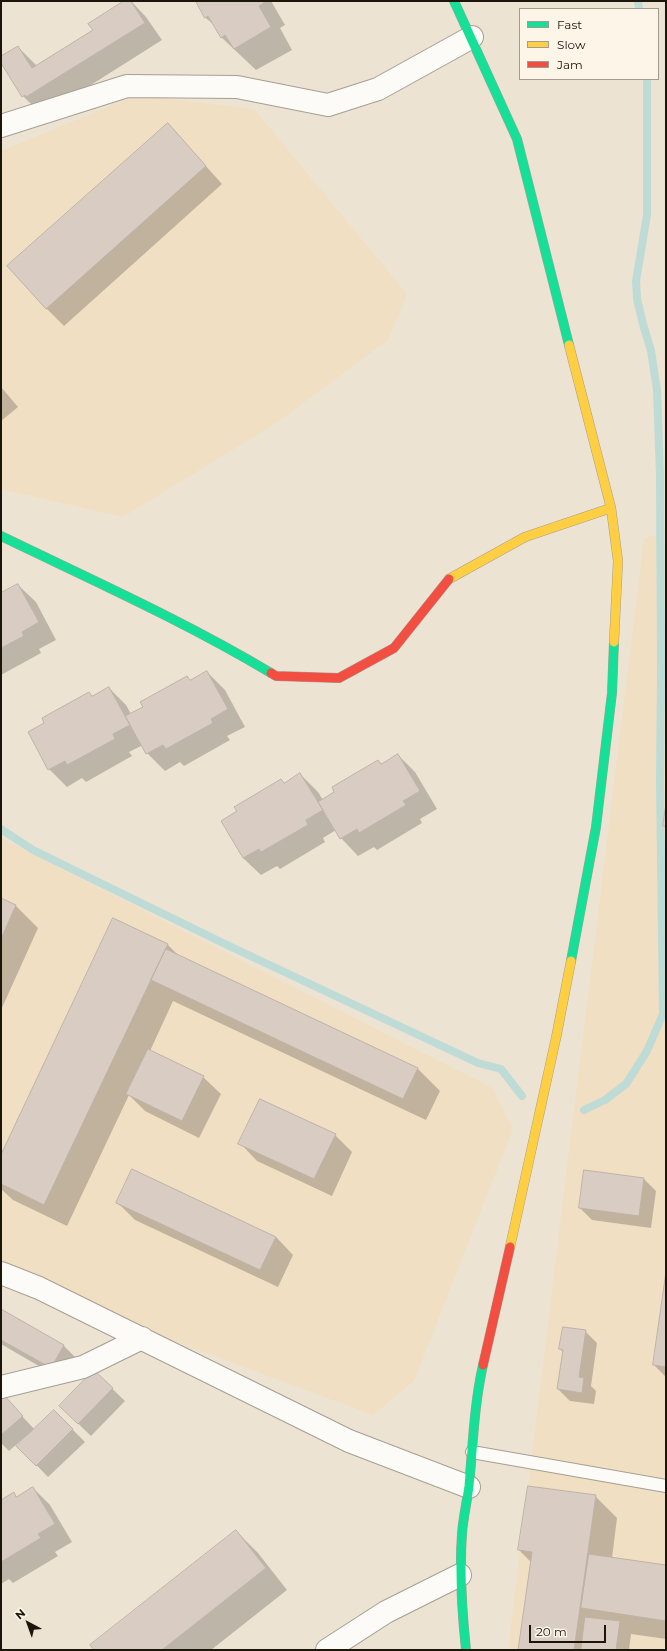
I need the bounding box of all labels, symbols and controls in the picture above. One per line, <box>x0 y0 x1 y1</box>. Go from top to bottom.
legend <box>519 8 659 80</box>
text: Fast <box>557 17 582 32</box>
text: Slow <box>557 37 586 52</box>
text: Jam <box>557 57 583 72</box>
north arrow <box>8 1603 48 1643</box>
text: N <box>12 1606 28 1622</box>
scale bar <box>531 1617 608 1643</box>
text: 20 m <box>536 1624 567 1639</box>

